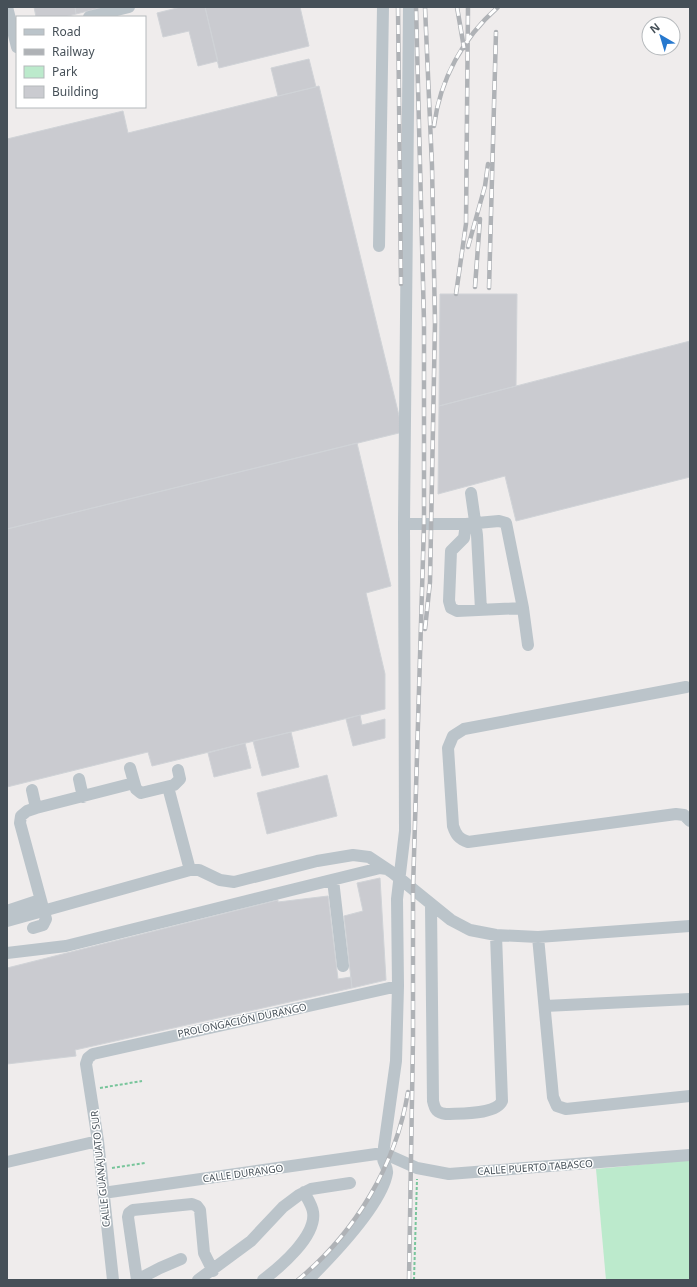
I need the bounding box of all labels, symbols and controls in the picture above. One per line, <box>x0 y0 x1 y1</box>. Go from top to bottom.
legend <box>16 16 146 108</box>
north arrow <box>641 16 681 56</box>
text: N <box>646 19 663 36</box>
text: Road <box>52 23 81 40</box>
text: Railway <box>52 43 96 60</box>
text: Park <box>52 63 78 80</box>
text: Building <box>52 83 99 100</box>
street label: PROLONGACIÓN DURANGO <box>176 999 308 1041</box>
street label: CALLE GUANAJUATO SUR <box>87 1109 113 1228</box>
street label: CALLE PUERTO TABASCO <box>477 1156 593 1178</box>
street label: CALLE DURANGO <box>202 1160 284 1186</box>

